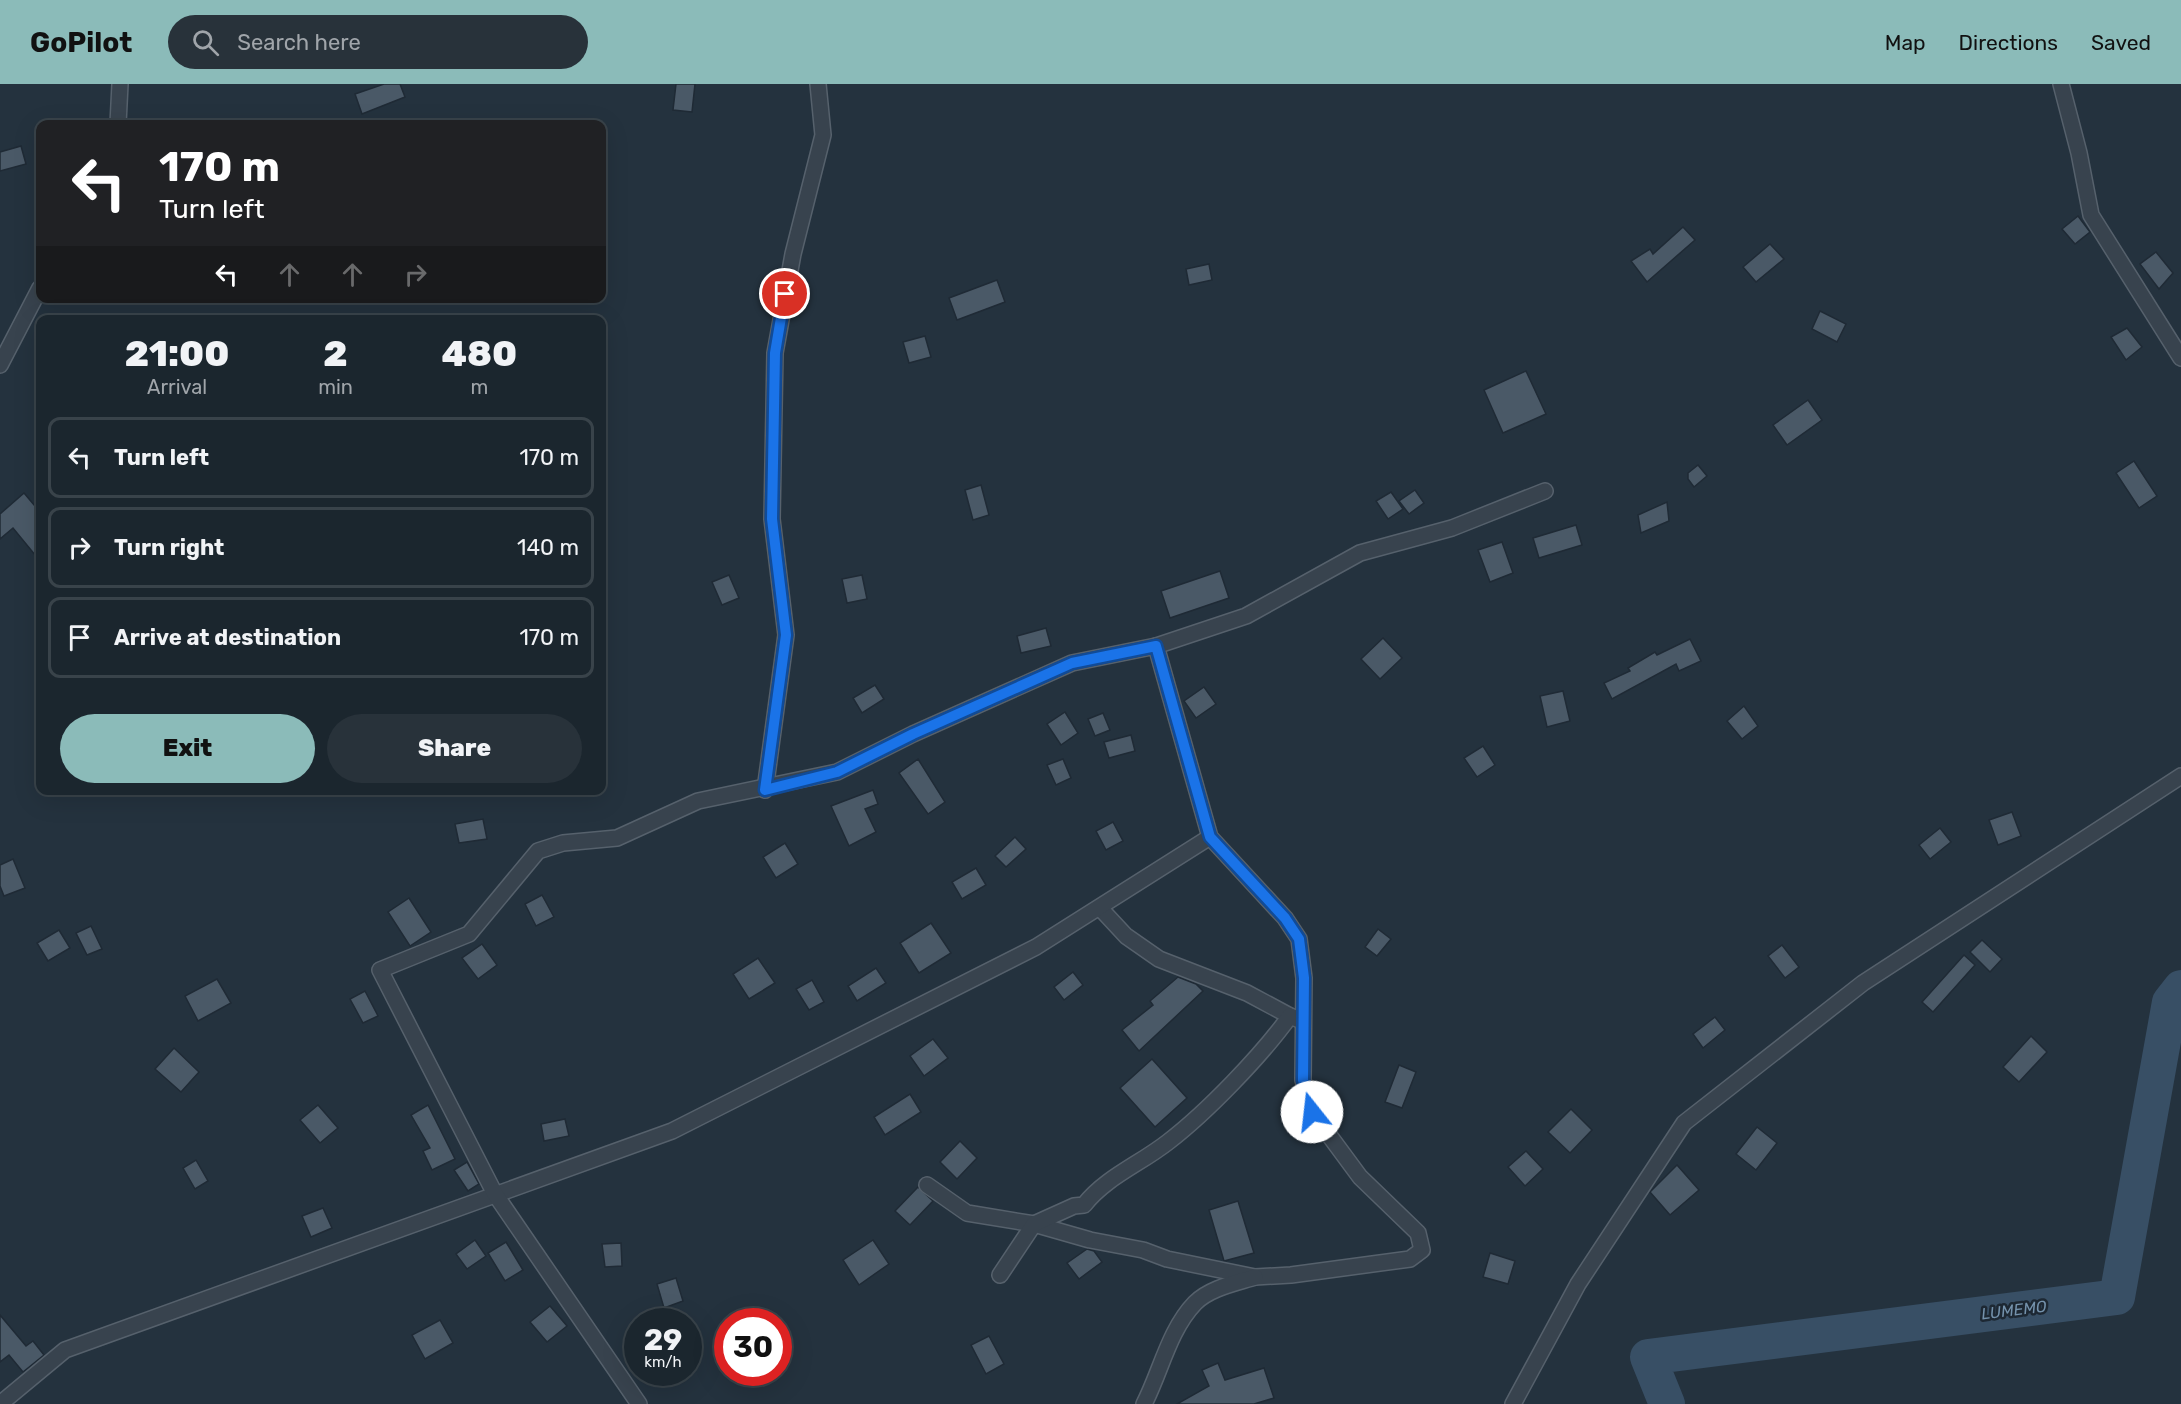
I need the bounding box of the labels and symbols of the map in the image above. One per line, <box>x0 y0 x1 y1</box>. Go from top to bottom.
pin <box>759 268 810 319</box>
position arrow <box>1280 1080 1344 1144</box>
water label: LUMEMO <box>1980 1297 2048 1323</box>
speed limit sign: 30 <box>714 1308 792 1386</box>

